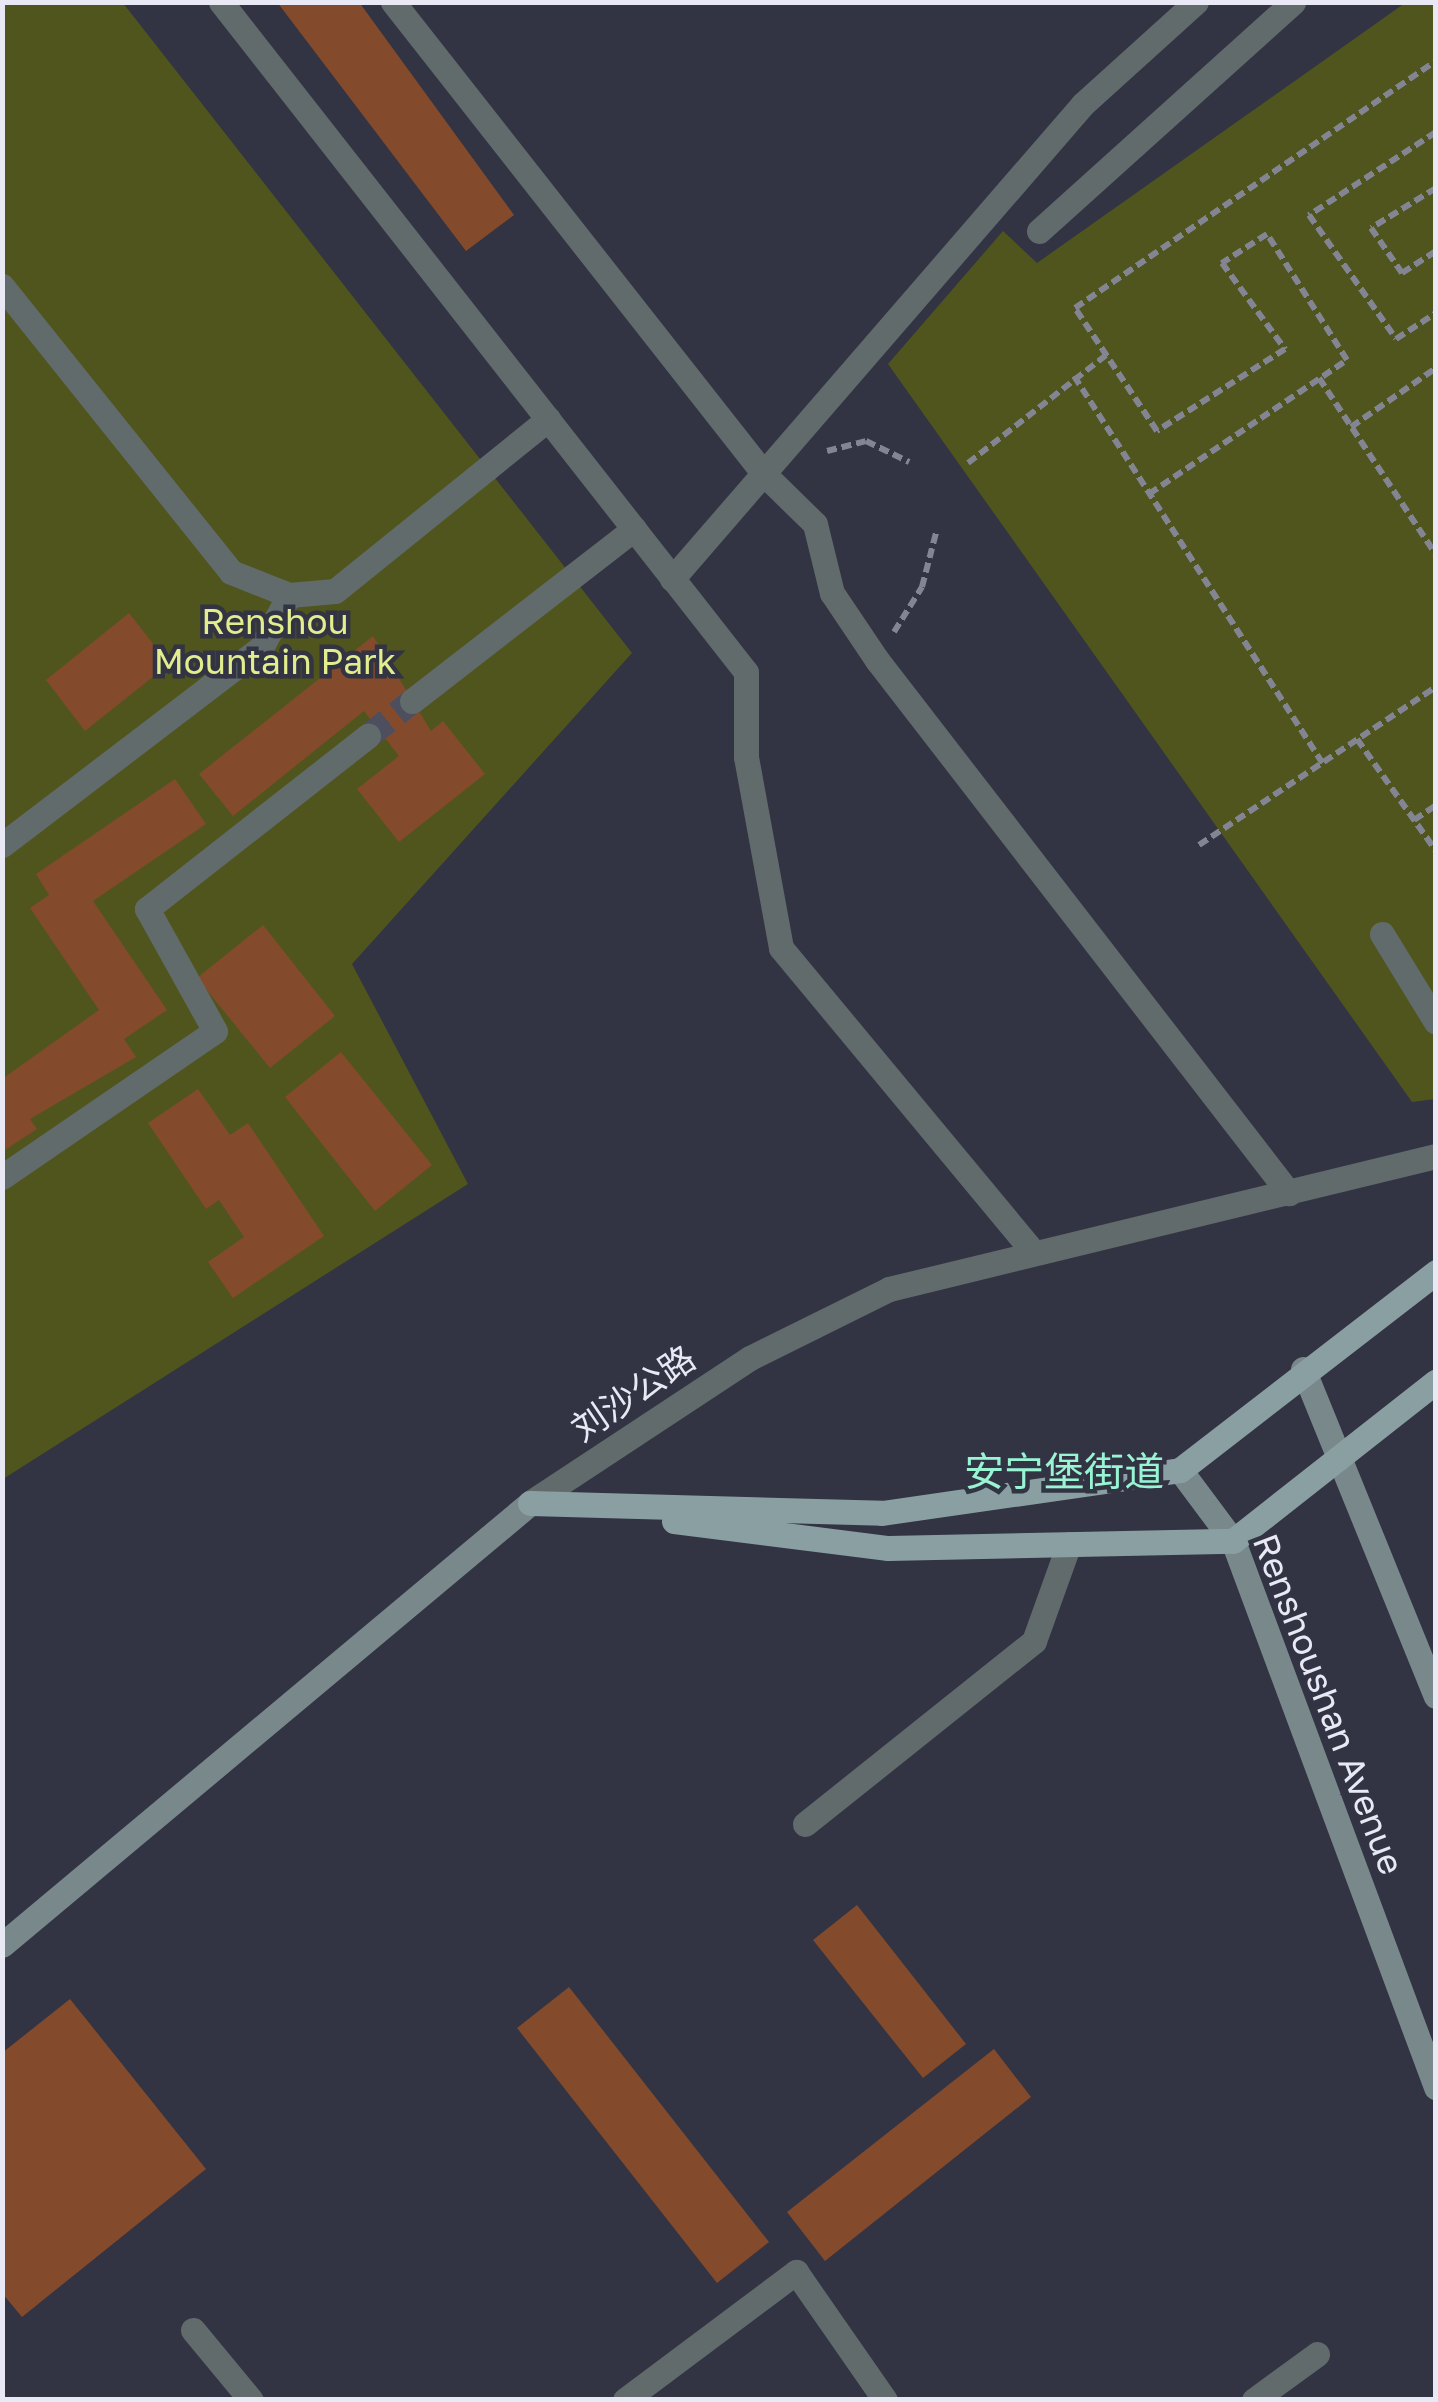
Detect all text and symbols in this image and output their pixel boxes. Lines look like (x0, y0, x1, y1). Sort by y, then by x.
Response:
park label: Renshou Mountain Park (154, 600, 396, 682)
street label: 刘沙公路 (563, 1336, 703, 1450)
district label: 安宁堡街道 (964, 1447, 1164, 1495)
street label: Renshoushan Avenue (1245, 1528, 1413, 1880)

